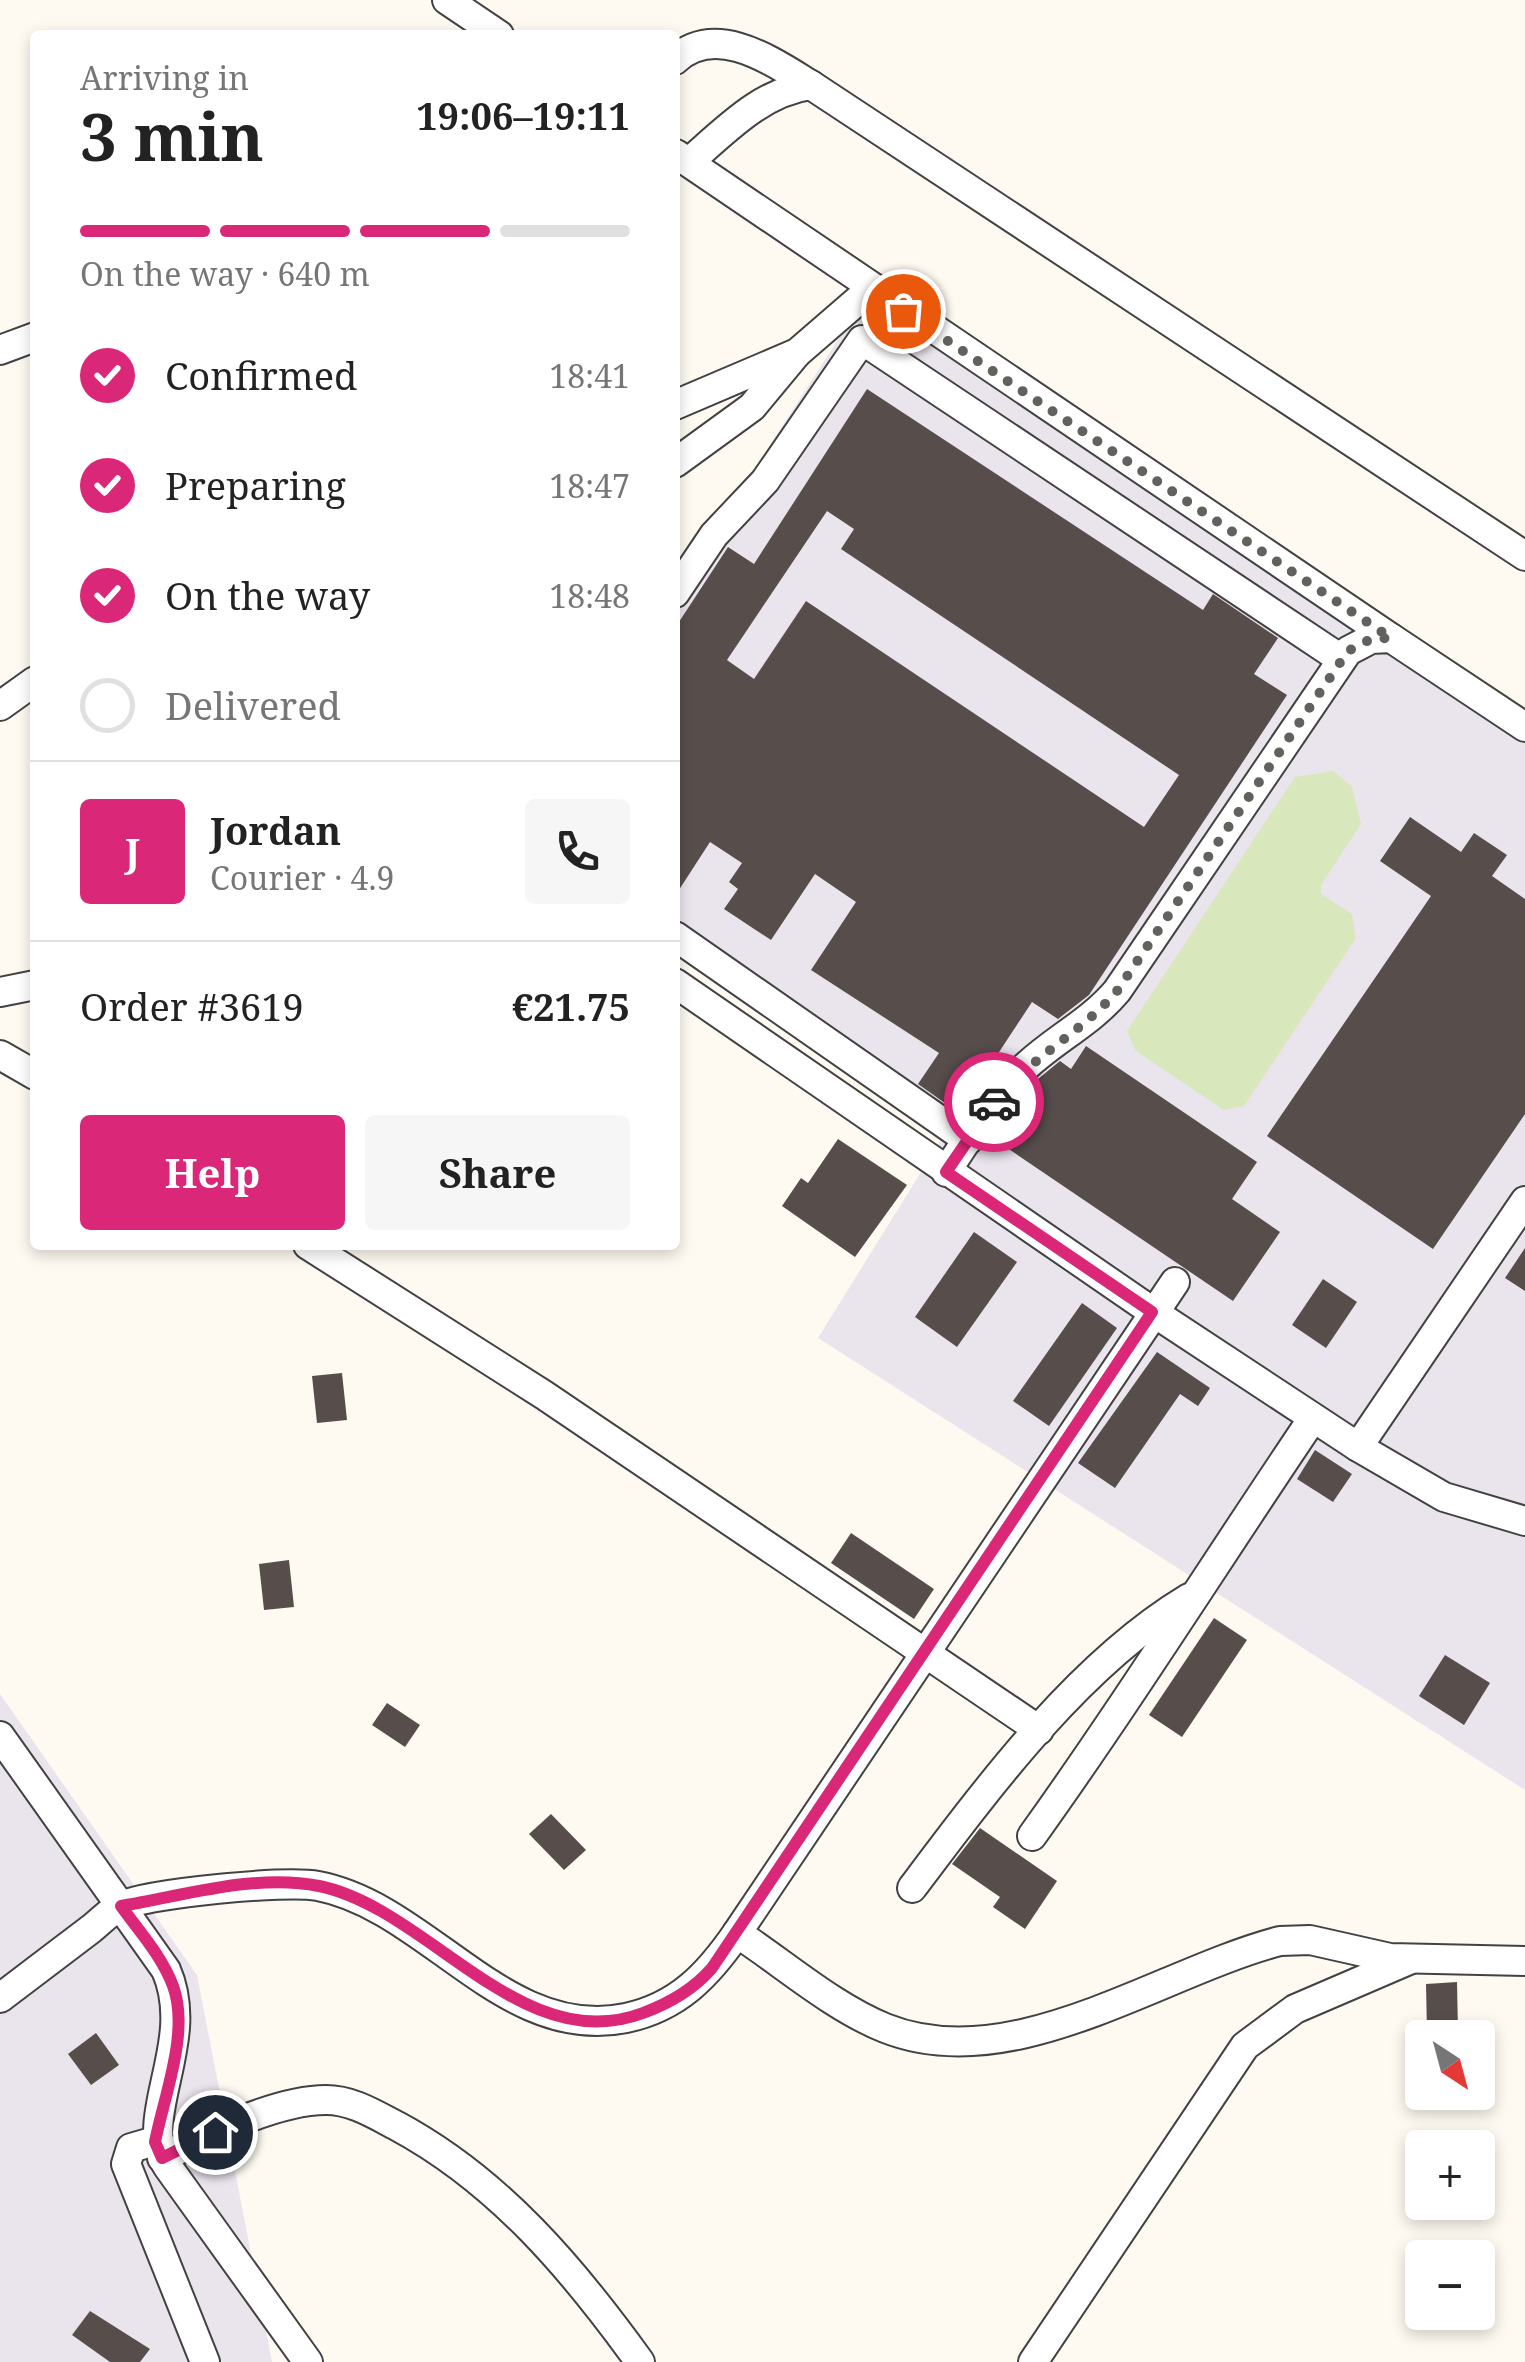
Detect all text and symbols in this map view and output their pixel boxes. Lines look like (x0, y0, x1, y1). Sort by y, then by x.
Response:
text: Arriving in (80, 56, 249, 99)
text: 19:06–19:11 (416, 89, 630, 141)
text: 3 min (80, 92, 264, 180)
text: On the way · 640 m (80, 252, 370, 295)
pin (861, 269, 946, 354)
icon: bag (876, 284, 931, 339)
icon: check (80, 348, 135, 403)
text: Confirmed (165, 349, 357, 401)
text: 18:41 (549, 354, 630, 397)
icon: check (80, 458, 135, 513)
text: Preparing (165, 459, 346, 511)
text: 18:47 (549, 464, 630, 507)
icon: check (80, 568, 135, 623)
text: On the way (165, 569, 370, 621)
text: 18:48 (549, 574, 630, 617)
text: Delivered (165, 679, 341, 731)
button: phone (525, 799, 630, 904)
text: Jordan (210, 804, 341, 856)
text: J (125, 825, 140, 877)
text: Courier · 4.9 (210, 856, 394, 899)
text: Order #3619 (80, 980, 304, 1032)
text: €21.75 (512, 980, 630, 1032)
courier (944, 1052, 1044, 1152)
icon: car (967, 1075, 1022, 1130)
button: Help (80, 1115, 345, 1230)
button: Share (365, 1115, 630, 1230)
north arrow (1405, 2020, 1495, 2110)
map controls (1405, 2020, 1495, 2330)
pin (173, 2090, 258, 2175)
icon: home (188, 2105, 243, 2160)
button: + (1405, 2130, 1495, 2220)
button: − (1405, 2240, 1495, 2330)

